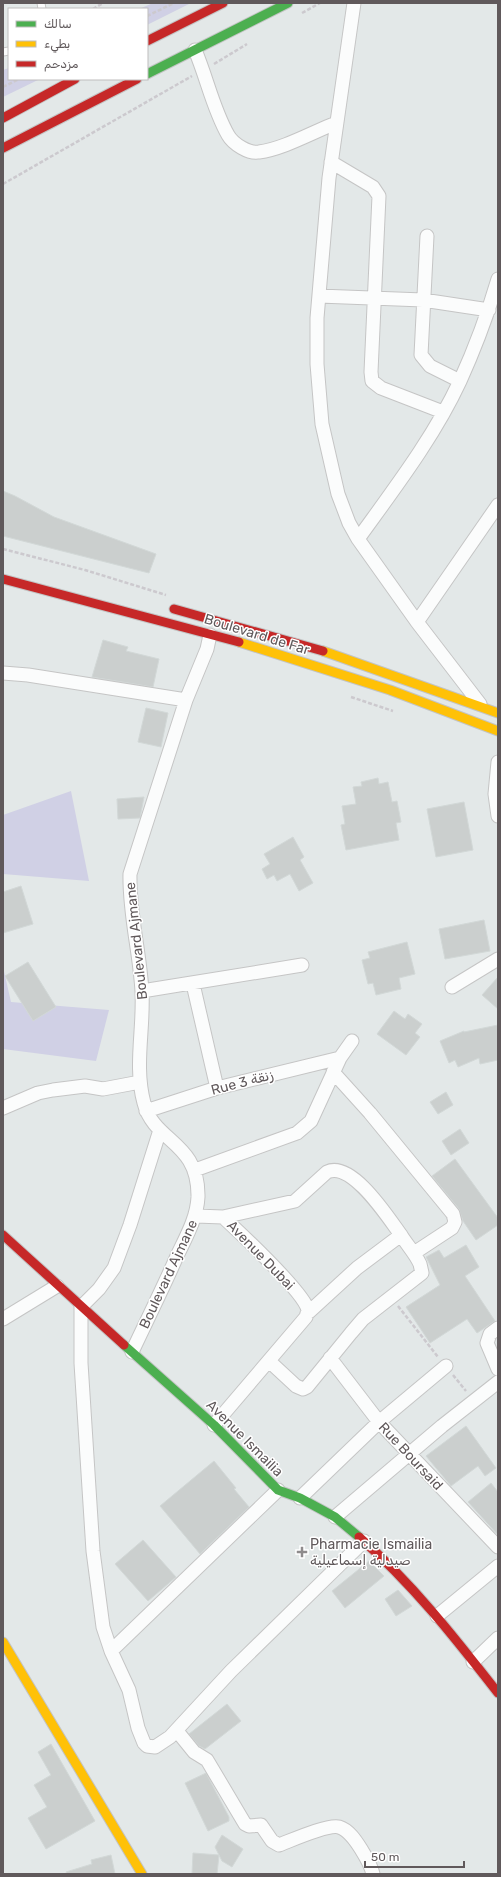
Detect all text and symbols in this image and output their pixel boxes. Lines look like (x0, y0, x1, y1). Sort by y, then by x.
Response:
legend (8, 8, 148, 80)
text: سالك (44, 17, 72, 31)
text: بطيء (44, 37, 70, 53)
text: مزدحم (44, 57, 79, 72)
street label: Boulevard de Far (202, 610, 312, 659)
street label: Boulevard Ajmane (122, 881, 151, 1001)
street label: Rue 3 زنقة (209, 1066, 275, 1099)
street label: Boulevard Ajmane (136, 1217, 201, 1331)
street label: Avenue Dubai (223, 1217, 298, 1294)
street label: Avenue Ismailia (203, 1396, 287, 1480)
street label: Rue Boursaid (375, 1419, 446, 1494)
place label: Pharmacie Ismailia صيدلية إسماعيلية (310, 1536, 432, 1569)
marker: Pharmacie Ismailia صيدلية إسماعيلية (297, 1547, 307, 1557)
scale bar (365, 1843, 464, 1869)
text: 50 m (371, 1850, 399, 1864)

